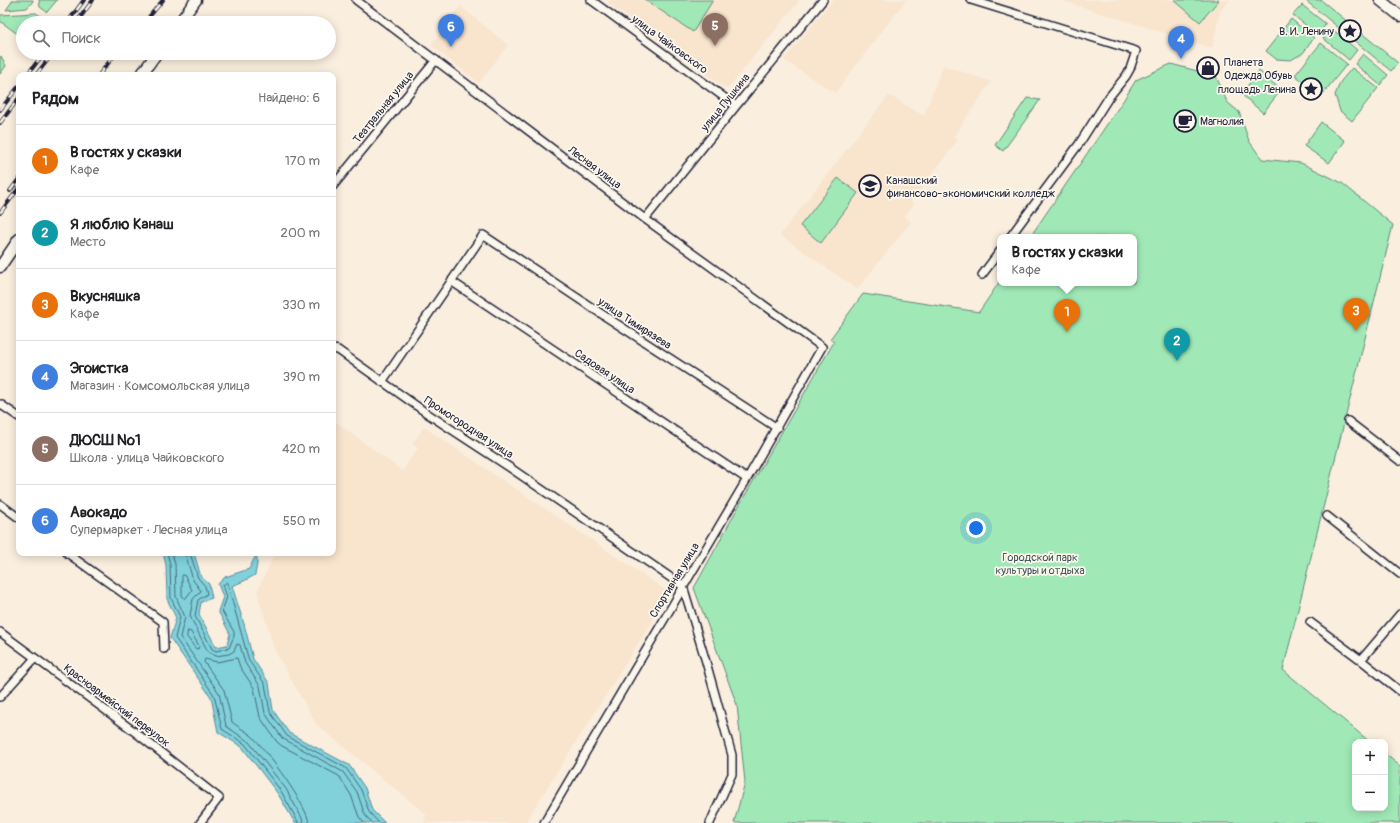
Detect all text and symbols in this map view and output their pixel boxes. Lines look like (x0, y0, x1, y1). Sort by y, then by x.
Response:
street label: улица Чайковского (628, 12, 710, 76)
pin: 5 (702, 13, 728, 46)
pin: 6 (438, 14, 464, 47)
search box (16, 16, 336, 60)
place icon: В. И. Ленину (1337, 18, 1363, 44)
place label: В. И. Ленину (1279, 25, 1334, 38)
pin: 4 (1168, 26, 1194, 59)
icon: search (30, 27, 52, 49)
text: Поиск (62, 29, 101, 48)
shop icon: Планета Одежда Обувь (1195, 55, 1221, 81)
place label: Планета Одежда Обувь (1224, 56, 1293, 82)
street label: Театральная улица (350, 69, 416, 146)
street label: улица Пушкина (698, 71, 752, 134)
place icon: площадь Ленина (1298, 76, 1324, 102)
place label: площадь Ленина (1218, 83, 1296, 96)
text: Рядом (32, 88, 79, 109)
text: Найдено: 6 (258, 90, 320, 106)
cafe icon: Магнолия (1172, 108, 1198, 134)
place label: Магнолия (1200, 115, 1244, 128)
text: В гостях у сказки (70, 143, 181, 162)
street label: Лесная улица (565, 143, 624, 192)
text: 1 (42, 153, 48, 169)
text: 170 m (285, 153, 320, 169)
text: Кафе (70, 162, 99, 178)
school or university icon: Канашский финансово-экономичский колледж (857, 173, 883, 199)
place label: Канашский финансово-экономичский колледж (886, 174, 1055, 200)
text: Я люблю Канаш (70, 215, 174, 234)
text: 2 (41, 225, 49, 241)
text: 200 m (281, 225, 320, 241)
text: Место (70, 234, 106, 250)
popup (997, 234, 1137, 286)
text: В гостях у сказки (1011, 243, 1123, 262)
text: Кафе (1011, 262, 1041, 278)
text: Вкусняшка (70, 287, 140, 306)
street label: улица Тимирязева (595, 294, 674, 352)
text: 3 (41, 297, 49, 313)
text: 330 m (282, 297, 320, 313)
pin: 3 (1343, 298, 1369, 331)
pin: 1 (1054, 299, 1080, 332)
text: Кафе (70, 306, 99, 322)
pin: 2 (1164, 328, 1190, 361)
street label: Садовая улица (572, 346, 637, 396)
text: Эгоистка (70, 359, 128, 378)
text: 4 (41, 369, 49, 385)
text: 390 m (283, 369, 320, 385)
text: Магазин · Комсомольская улица (70, 378, 250, 394)
street label: Промогородная улица (422, 394, 516, 461)
text: ДЮСШ №1 (70, 431, 141, 450)
text: 5 (41, 441, 49, 457)
text: 420 m (282, 441, 320, 457)
text: Школа · улица Чайковского (70, 450, 224, 466)
text: Авокадо (70, 503, 127, 522)
text: 6 (41, 513, 49, 529)
text: 550 m (283, 513, 320, 529)
your location (966, 518, 986, 538)
text: Супермаркет · Лесная улица (70, 522, 228, 538)
street label: Спортивная улица (647, 541, 702, 620)
park label: Городской парк культуры и отдыха (995, 551, 1085, 577)
street label: Красноармейский переулок (61, 661, 173, 750)
map controls (1352, 739, 1388, 811)
button: + (1352, 739, 1388, 775)
button: − (1352, 775, 1388, 811)

